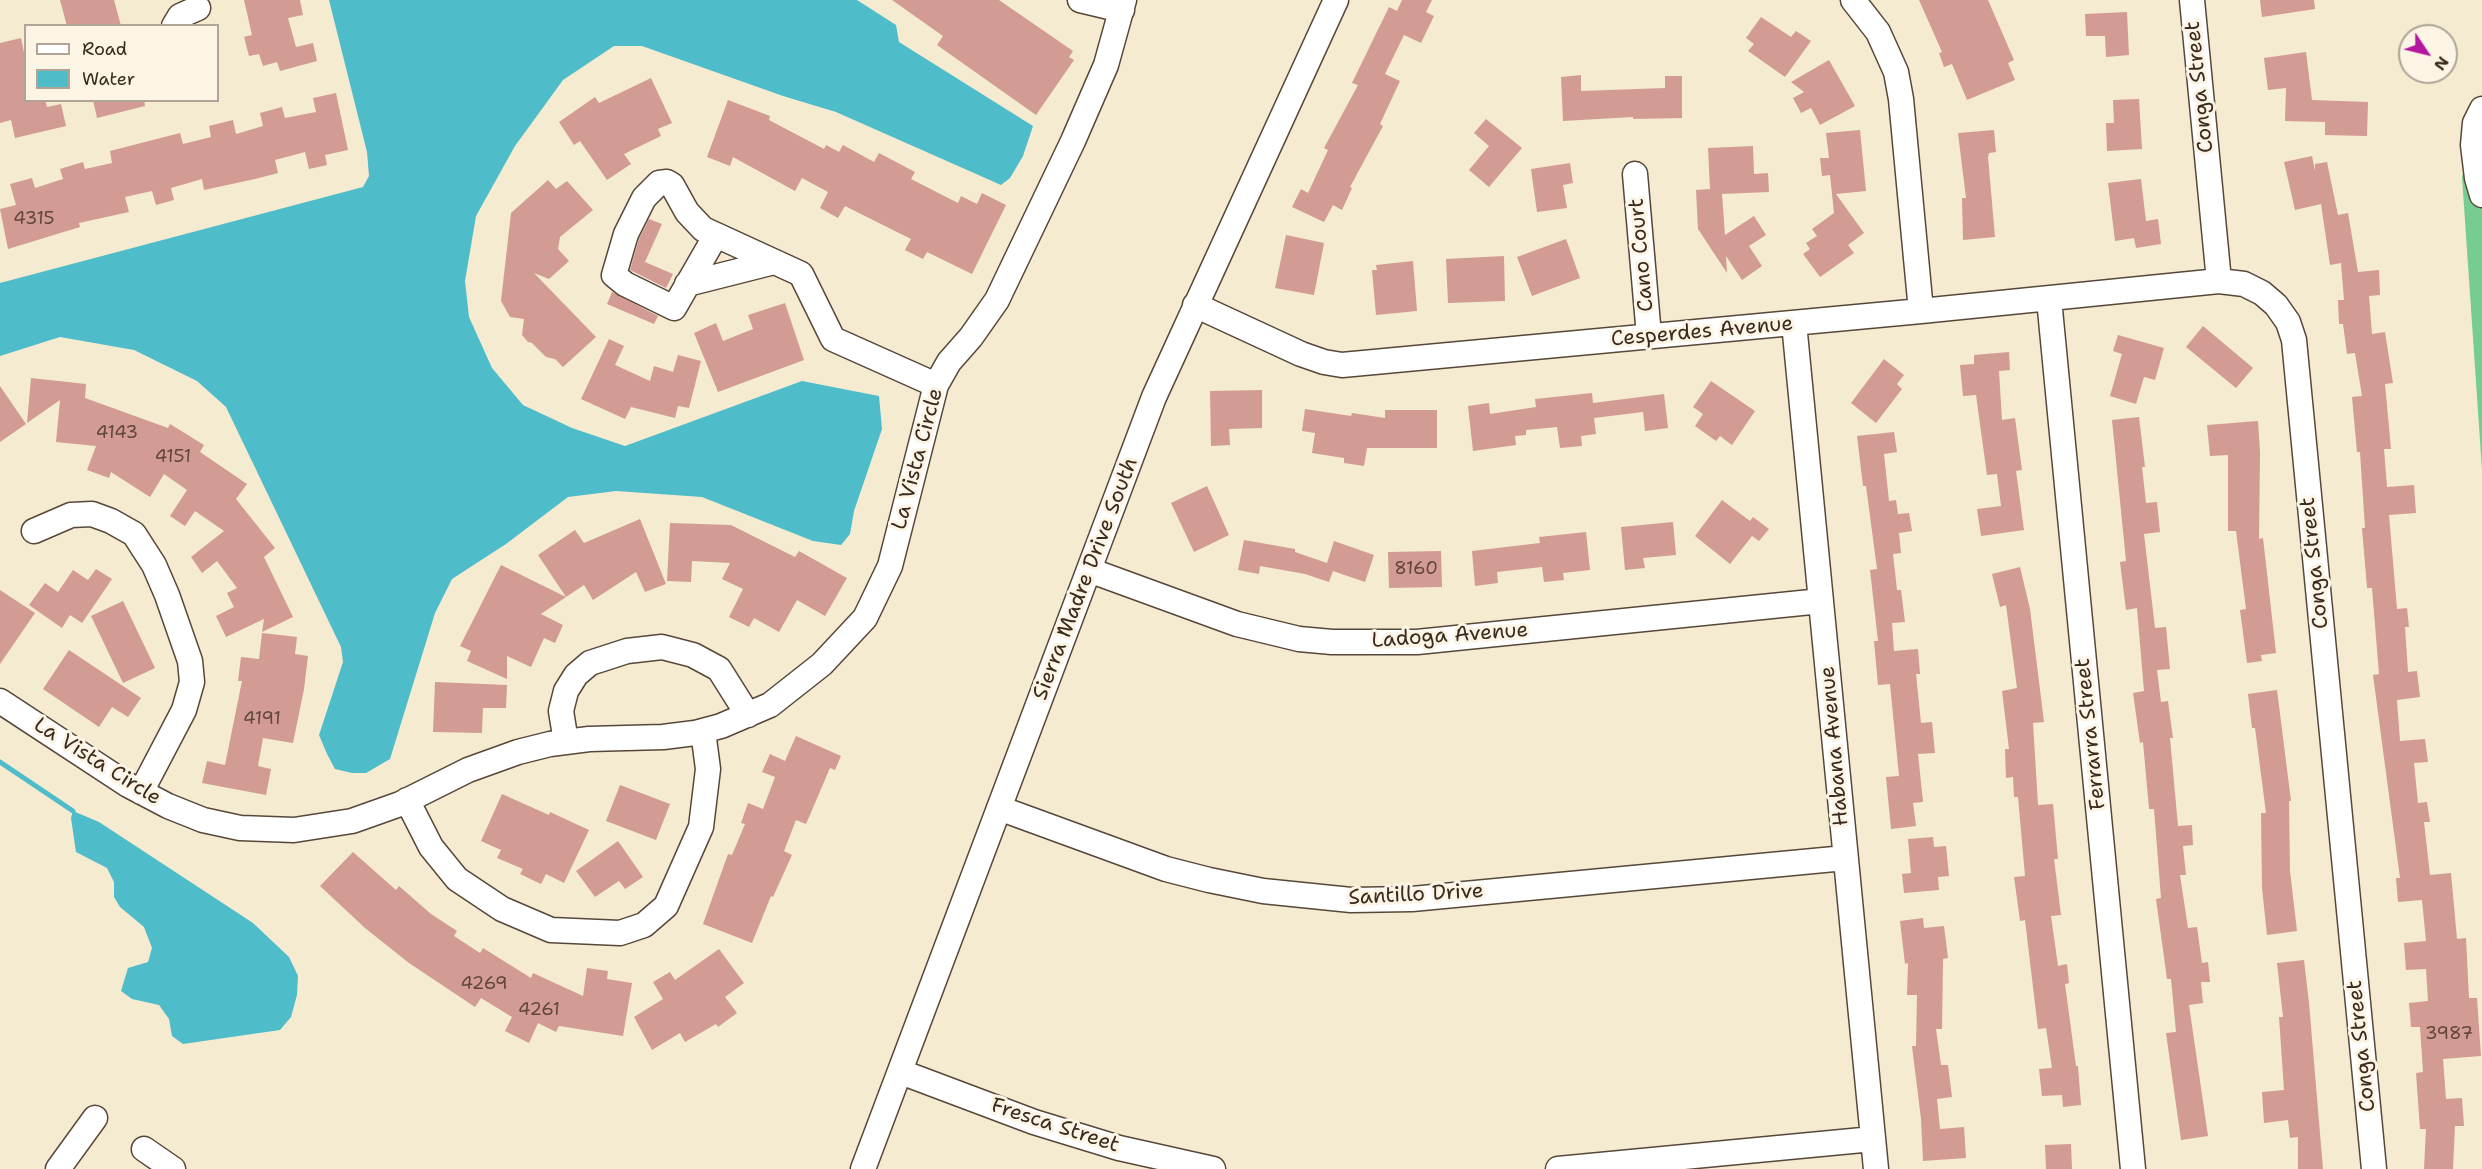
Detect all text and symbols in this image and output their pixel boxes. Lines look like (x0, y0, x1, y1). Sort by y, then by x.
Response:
street label: Conga Street (2181, 20, 2219, 154)
legend (24, 24, 219, 102)
north arrow (2398, 24, 2458, 84)
text: Road (82, 37, 127, 61)
text: N (2429, 52, 2454, 75)
text: Water (82, 67, 135, 91)
street label: Cano Court (1624, 197, 1660, 313)
house number: 4315 (13, 208, 55, 230)
street label: Cesperdes Avenue (1610, 311, 1794, 353)
street label: La Vista Circle (887, 386, 949, 532)
house number: 4143 (96, 422, 138, 444)
house number: 4151 (155, 446, 191, 468)
street label: Sierra Madre Drive South (1028, 454, 1144, 704)
street label: Conga Street (2296, 496, 2334, 630)
house number: 8160 (1394, 558, 1438, 580)
street label: Ladoga Avenue (1371, 618, 1529, 654)
street label: Ferrarra Street (2070, 657, 2112, 811)
street label: Habana Avenue (1815, 665, 1855, 827)
house number: 4191 (243, 708, 281, 730)
street label: La Vista Circle (29, 713, 165, 811)
street label: Santillo Drive (1348, 879, 1484, 911)
house number: 4269 (461, 973, 507, 995)
street label: Conga Street (2343, 979, 2381, 1113)
house number: 4261 (518, 999, 560, 1021)
house number: 3987 (2425, 1023, 2473, 1045)
street label: Fresca Street (988, 1093, 1122, 1159)

